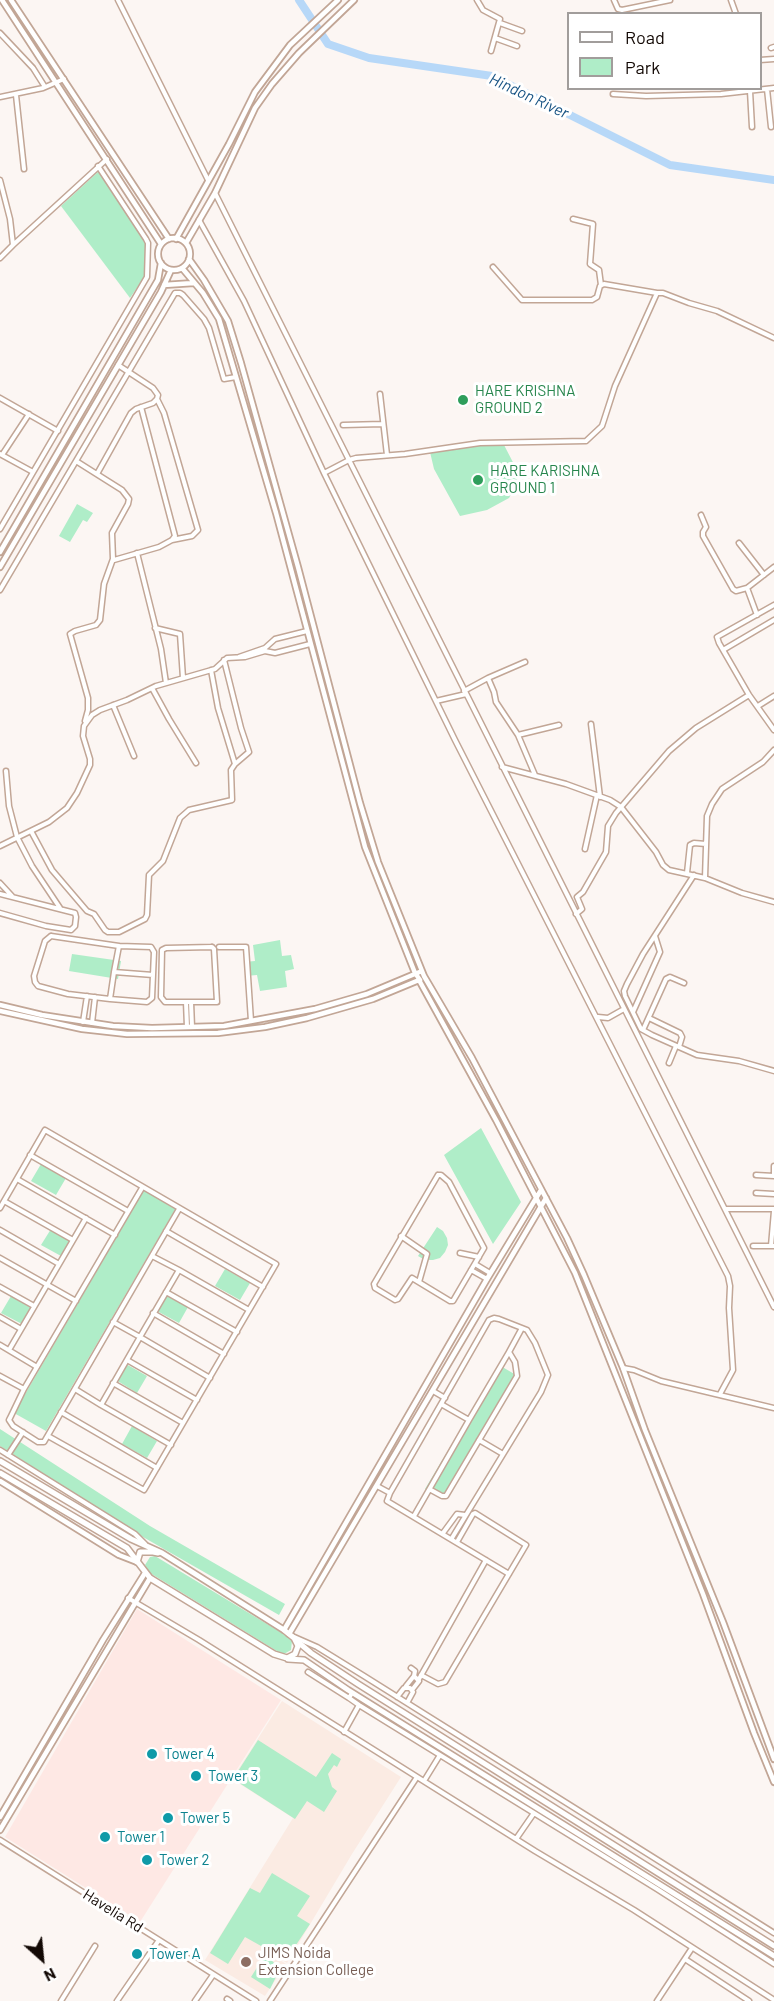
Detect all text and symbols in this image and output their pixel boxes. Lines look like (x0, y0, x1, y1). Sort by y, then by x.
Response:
legend (567, 12, 762, 90)
text: Road (625, 26, 665, 48)
text: Park (625, 56, 660, 78)
water label: Hindon River (486, 69, 572, 123)
place label: HARE KRISHNA GROUND 2 (475, 382, 575, 417)
marker: HARE KRISHNA GROUND 2 (456, 393, 470, 407)
place label: HARE KARISHNA GROUND 1 (490, 462, 600, 497)
marker: HARE KARISHNA GROUND 1 (471, 473, 485, 487)
place label: Tower 4 (164, 1745, 215, 1763)
marker: Tower 4 (145, 1747, 159, 1761)
place label: Tower 3 (208, 1767, 258, 1785)
marker: Tower 3 (189, 1769, 203, 1783)
place label: Tower 5 (180, 1809, 230, 1827)
marker: Tower 5 (161, 1811, 175, 1825)
place label: Tower 1 (117, 1828, 165, 1846)
marker: Tower 1 (98, 1830, 112, 1844)
place label: Tower 2 (159, 1851, 209, 1869)
marker: Tower 2 (140, 1853, 154, 1867)
street label: Havelia Rd (80, 1885, 146, 1937)
north arrow (12, 1929, 72, 1989)
place label: JIMS Noida Extension College (258, 1944, 374, 1979)
place label: Tower A (149, 1945, 200, 1963)
marker: Tower A (130, 1947, 144, 1961)
marker: JIMS Noida Extension College (239, 1955, 253, 1969)
text: N (41, 1965, 59, 1986)

